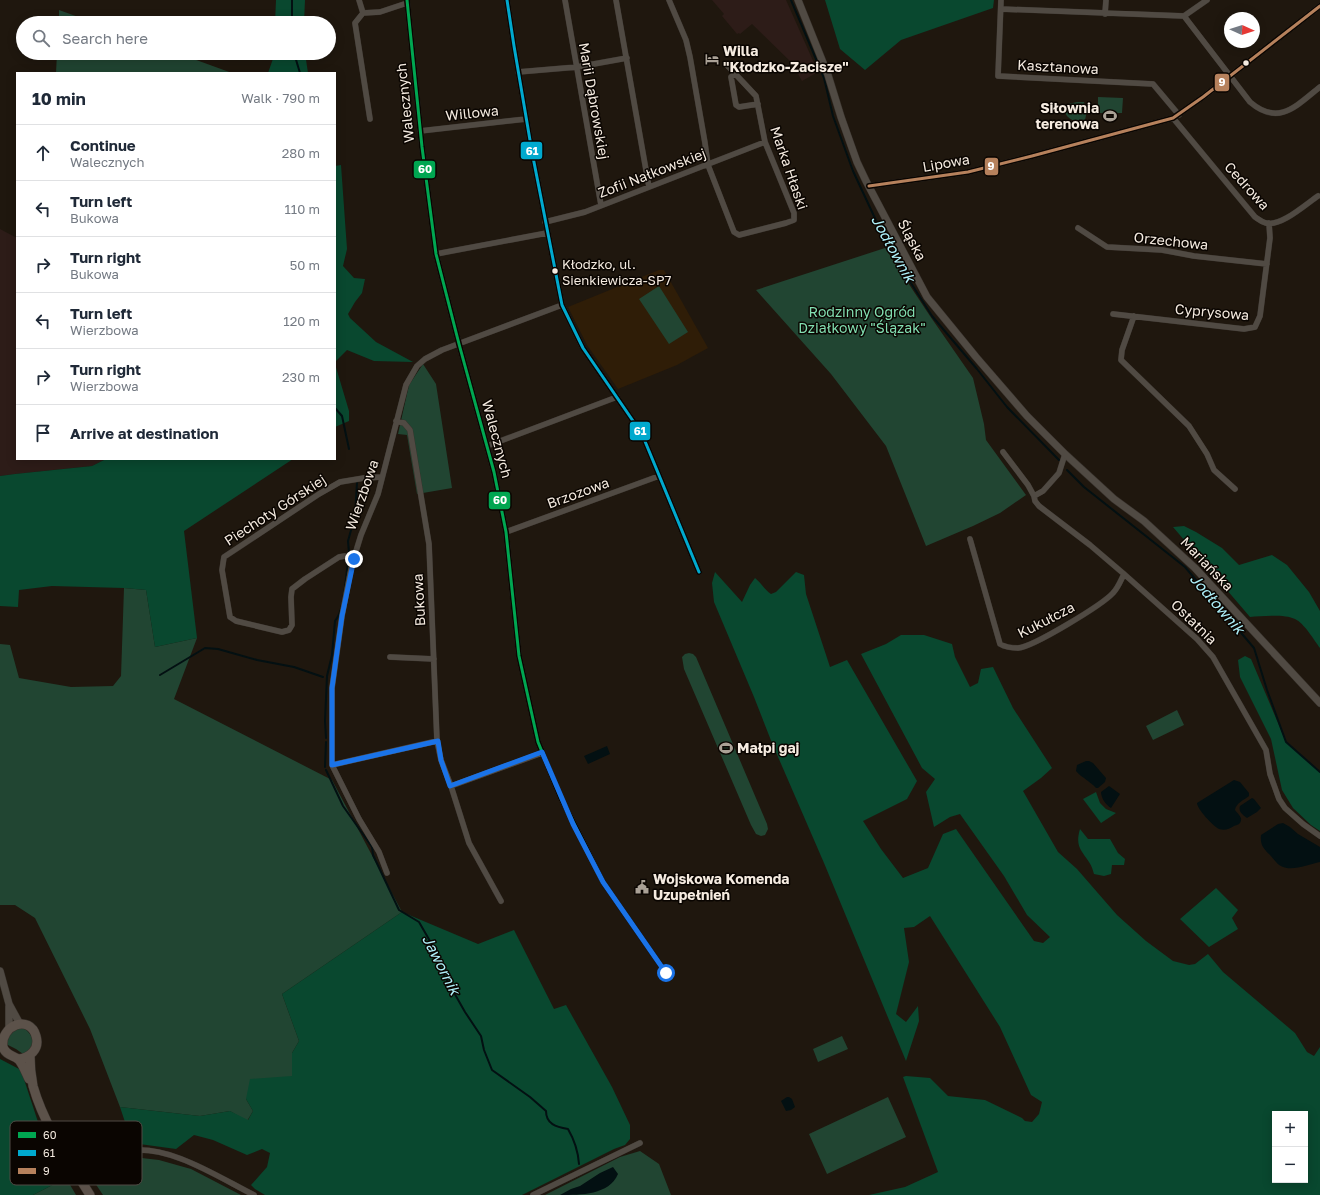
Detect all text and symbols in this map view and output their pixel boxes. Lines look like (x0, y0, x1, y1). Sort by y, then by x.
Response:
north arrow (1224, 12, 1260, 48)
search box (16, 16, 336, 60)
icon: search (30, 27, 52, 49)
text: Search here (62, 29, 148, 47)
street label: Marii Dąbrowskiej (576, 41, 613, 161)
place label: Willa "Kłodzko-Zacisze" (723, 42, 849, 75)
hotel icon: Willa "Kłodzko-Zacisze" (704, 51, 720, 67)
street label: Kasztanowa (1017, 56, 1099, 77)
unlabelled marker (1241, 58, 1251, 68)
street label: Walecznych (392, 62, 417, 144)
line badge: 9 (1214, 73, 1230, 92)
text: 9 (1219, 75, 1226, 88)
text: 10 min (32, 88, 86, 109)
text: Walk · 790 m (241, 90, 320, 106)
place label: Siłownia terenowa (1035, 99, 1099, 132)
street label: Willowa (445, 101, 499, 124)
sports icon: Siłownia terenowa (1102, 108, 1118, 124)
street label: Marka Hłaski (767, 124, 812, 212)
text: Continue (70, 136, 136, 154)
line badge: 61 (520, 141, 543, 160)
icon: ahead (32, 142, 54, 164)
text: 61 (526, 144, 539, 157)
street label: Zofii Nałkowskiej (596, 144, 708, 201)
text: 280 m (282, 145, 320, 161)
street label: Lipowa (921, 150, 971, 175)
text: Walecznych (70, 154, 144, 170)
line badge: 9 (984, 157, 999, 176)
street label: Cedrowa (1221, 158, 1273, 213)
text: 9 (988, 159, 995, 172)
line badge: 60 (413, 160, 436, 179)
text: 60 (418, 162, 432, 175)
text: Turn left (70, 192, 132, 210)
icon: left (32, 198, 54, 220)
text: 110 m (285, 201, 320, 217)
text: Bukowa (70, 210, 119, 226)
water label: Jodłownik (868, 212, 920, 287)
street label: Śląska (895, 216, 930, 263)
street label: Orzechowa (1133, 228, 1209, 253)
text: Turn right (70, 248, 141, 266)
icon: right (32, 254, 54, 276)
place label: Kłodzko, ul. Sienkiewicza-SP7 (562, 256, 671, 288)
text: 50 m (290, 257, 320, 273)
text: Bukowa (70, 266, 119, 282)
marker: Kłodzko, ul. Sienkiewicza-SP7 (550, 266, 560, 276)
street label: Cyprysowa (1174, 300, 1250, 323)
park label: Rodzinny Ogród Działkowy "Ślązak" (798, 303, 926, 336)
text: Turn left (70, 304, 132, 322)
icon: left (32, 310, 54, 332)
text: 120 m (283, 313, 320, 329)
text: Wierzbowa (70, 322, 139, 338)
text: Turn right (70, 360, 141, 378)
icon: right (32, 366, 54, 388)
text: 230 m (282, 369, 320, 385)
text: Wierzbowa (70, 378, 139, 394)
street label: Walecznych (479, 398, 516, 480)
line badge: 61 (629, 421, 651, 441)
icon: arrive (32, 422, 54, 444)
text: Arrive at destination (70, 424, 219, 442)
text: 61 (634, 424, 647, 437)
street label: Wierzbowa (341, 457, 382, 533)
street label: Piechoty Górskiej (221, 470, 329, 549)
street label: Brzozowa (544, 473, 611, 512)
line badge: 60 (488, 491, 511, 510)
text: 60 (493, 493, 507, 506)
street label: Mariańska (1177, 533, 1237, 594)
route end (345, 550, 363, 568)
water label: Jodłownik (1187, 569, 1250, 638)
street label: Bukowa (409, 573, 428, 627)
street label: Ostatnia (1168, 596, 1221, 648)
street label: Kukułcza (1015, 598, 1077, 641)
place label: Małpi gaj (737, 739, 800, 756)
sports icon: Małpi gaj (718, 740, 734, 756)
place label: Wojskowa Komenda Uzupełnień (653, 870, 789, 903)
public building icon: Wojskowa Komenda Uzupełnień (634, 879, 650, 895)
water label: Jawornik (419, 931, 465, 999)
route start (657, 964, 675, 982)
map controls (1272, 1111, 1308, 1183)
button: + (1272, 1111, 1308, 1147)
legend (10, 1121, 142, 1185)
text: 60 (43, 1128, 57, 1141)
text: 61 (43, 1146, 55, 1159)
button: − (1272, 1147, 1308, 1183)
text: 9 (43, 1164, 50, 1177)

